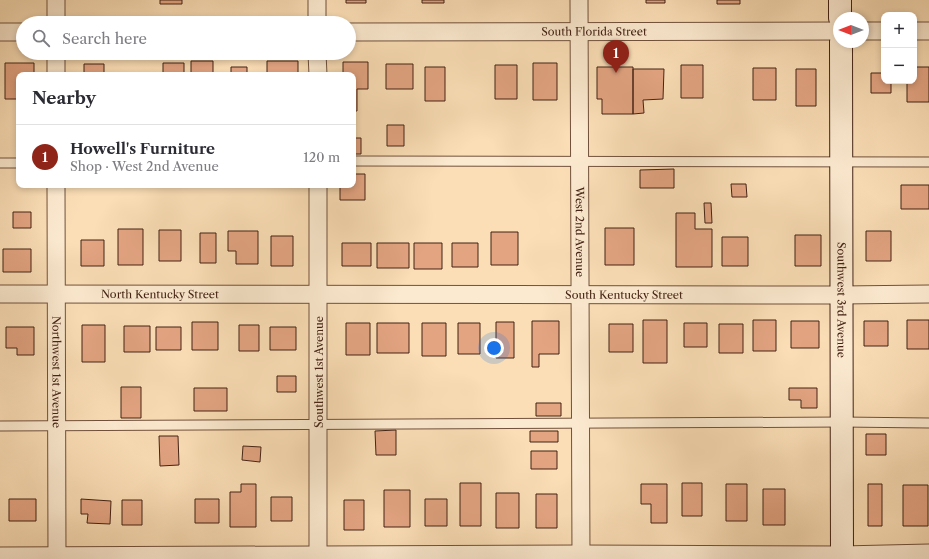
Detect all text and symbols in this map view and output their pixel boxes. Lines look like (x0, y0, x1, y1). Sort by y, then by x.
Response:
north arrow (833, 12, 869, 48)
map controls (881, 12, 917, 84)
button: + (881, 12, 917, 48)
search box (16, 16, 356, 60)
street label: South Florida Street (541, 24, 647, 39)
icon: search (30, 27, 52, 49)
text: Search here (62, 29, 147, 48)
pin: 1 (603, 40, 629, 73)
button: − (881, 48, 917, 84)
text: Nearby (32, 88, 96, 108)
text: Howell's Furniture (70, 139, 215, 158)
text: 1 (42, 149, 48, 165)
text: 120 m (303, 149, 340, 165)
text: Shop · West 2nd Avenue (70, 158, 219, 174)
street label: West 2nd Avenue (573, 186, 587, 277)
street label: Southwest 3rd Avenue (834, 242, 849, 358)
street label: North Kentucky Street (101, 287, 219, 301)
street label: South Kentucky Street (565, 288, 683, 302)
street label: Northwest 1st Avenue (49, 316, 64, 428)
street label: Southwest 1st Avenue (312, 316, 326, 428)
your location (484, 338, 504, 358)

